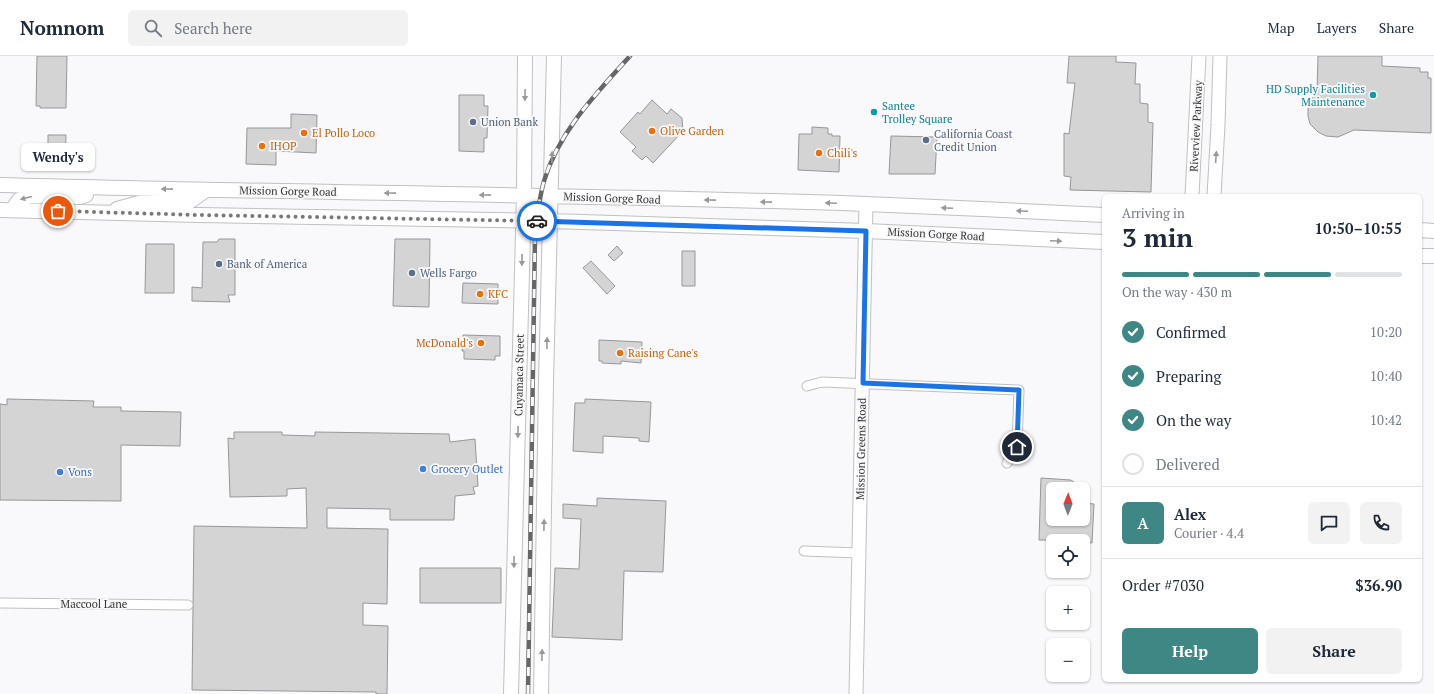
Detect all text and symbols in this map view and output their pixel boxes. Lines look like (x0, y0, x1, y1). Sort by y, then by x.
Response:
search box (128, 10, 408, 46)
text: Nomnom (20, 15, 104, 40)
icon: search (142, 17, 164, 39)
text: Search here (174, 18, 252, 38)
text: Map (1268, 18, 1295, 37)
text: Layers (1317, 18, 1357, 37)
text: Share (1379, 18, 1414, 37)
street label: Riverview Parkway (1187, 79, 1205, 172)
place label: HD Supply Facilities Maintenance (1266, 82, 1365, 109)
one-way arrow (521, 89, 528, 101)
marker: HD Supply Facilities Maintenance (1368, 90, 1378, 100)
place label: Santee Trolley Square (882, 99, 953, 126)
marker: Santee Trolley Square (869, 107, 879, 117)
place label: Union Bank (481, 115, 538, 129)
marker: Union Bank (468, 117, 478, 127)
place label: Olive Garden (660, 124, 724, 138)
place label: El Pollo Loco (312, 126, 375, 140)
marker: Olive Garden (647, 126, 657, 136)
place label: California Coast Credit Union (934, 127, 1013, 154)
marker: El Pollo Loco (299, 128, 309, 138)
marker: California Coast Credit Union (921, 135, 931, 145)
place label: IHOP (270, 139, 297, 153)
marker: IHOP (257, 141, 267, 151)
callout: Wendy's (21, 143, 95, 171)
place label: Chili's (827, 146, 858, 160)
text: Wendy's (32, 148, 84, 166)
marker: Chili's (814, 148, 824, 158)
one-way arrow (548, 151, 555, 163)
one-way arrow (1213, 151, 1220, 163)
street label: Mission Gorge Road (239, 183, 337, 199)
one-way arrow (160, 186, 173, 192)
street label: Mission Gorge Road (563, 189, 661, 207)
one-way arrow (383, 190, 396, 196)
one-way arrow (479, 191, 491, 198)
pin (41, 194, 75, 228)
one-way arrow (20, 195, 32, 201)
one-way arrow (703, 197, 716, 203)
one-way arrow (760, 198, 772, 205)
icon: bag (47, 200, 69, 222)
one-way arrow (825, 200, 837, 207)
courier (517, 201, 557, 241)
text: Arriving in (1122, 204, 1185, 222)
one-way arrow (940, 205, 953, 211)
one-way arrow (1016, 208, 1028, 215)
icon: car (526, 210, 548, 232)
text: 10:50–10:55 (1315, 218, 1402, 238)
text: 3 min (1122, 220, 1193, 254)
street label: Mission Gorge Road (887, 224, 985, 244)
one-way arrow (1050, 237, 1062, 244)
one-way arrow (519, 254, 525, 267)
place label: Bank of America (227, 257, 308, 271)
marker: Bank of America (214, 259, 224, 269)
place label: Wells Fargo (420, 266, 477, 280)
marker: Wells Fargo (407, 268, 417, 278)
text: On the way · 430 m (1122, 283, 1232, 301)
place label: KFC (488, 287, 508, 301)
marker: KFC (475, 289, 485, 299)
icon: check (1122, 321, 1144, 343)
text: Confirmed (1156, 322, 1226, 342)
text: 10:20 (1370, 323, 1402, 341)
street label: Cuyamaca Street (511, 334, 527, 416)
place label: McDonald's (416, 336, 473, 350)
one-way arrow (544, 336, 550, 349)
marker: McDonald's (476, 338, 486, 348)
place label: Raising Cane's (628, 346, 698, 360)
marker: Raising Cane's (615, 348, 625, 358)
icon: check (1122, 365, 1144, 387)
text: Preparing (1156, 366, 1221, 386)
text: 10:40 (1370, 367, 1402, 385)
street label: Mission Greens Road (853, 398, 869, 500)
icon: check (1122, 409, 1144, 431)
text: On the way (1156, 410, 1231, 430)
text: 10:42 (1370, 411, 1402, 429)
one-way arrow (514, 426, 521, 438)
pin (1000, 430, 1034, 464)
icon: home (1006, 436, 1028, 458)
text: Delivered (1156, 454, 1220, 474)
place label: Grocery Outlet (431, 462, 503, 476)
marker: Grocery Outlet (418, 464, 428, 474)
place label: Vons (68, 465, 92, 479)
marker: Vons (55, 467, 65, 477)
north arrow (1046, 482, 1090, 526)
map controls (1046, 482, 1090, 682)
button: chat (1308, 502, 1350, 544)
button: phone (1360, 502, 1402, 544)
text: Alex (1174, 504, 1206, 524)
text: A (1138, 513, 1148, 533)
one-way arrow (541, 518, 547, 531)
text: Courier · 4.4 (1174, 524, 1244, 542)
button: locate (1046, 534, 1090, 578)
one-way arrow (511, 556, 518, 568)
text: Order #7030 (1122, 575, 1204, 595)
text: $36.90 (1355, 575, 1402, 595)
button: + (1046, 586, 1090, 630)
street label: Maccool Lane (61, 597, 128, 611)
button: Help (1122, 628, 1258, 674)
button: Share (1266, 628, 1402, 674)
button: − (1046, 638, 1090, 682)
one-way arrow (539, 648, 545, 661)

